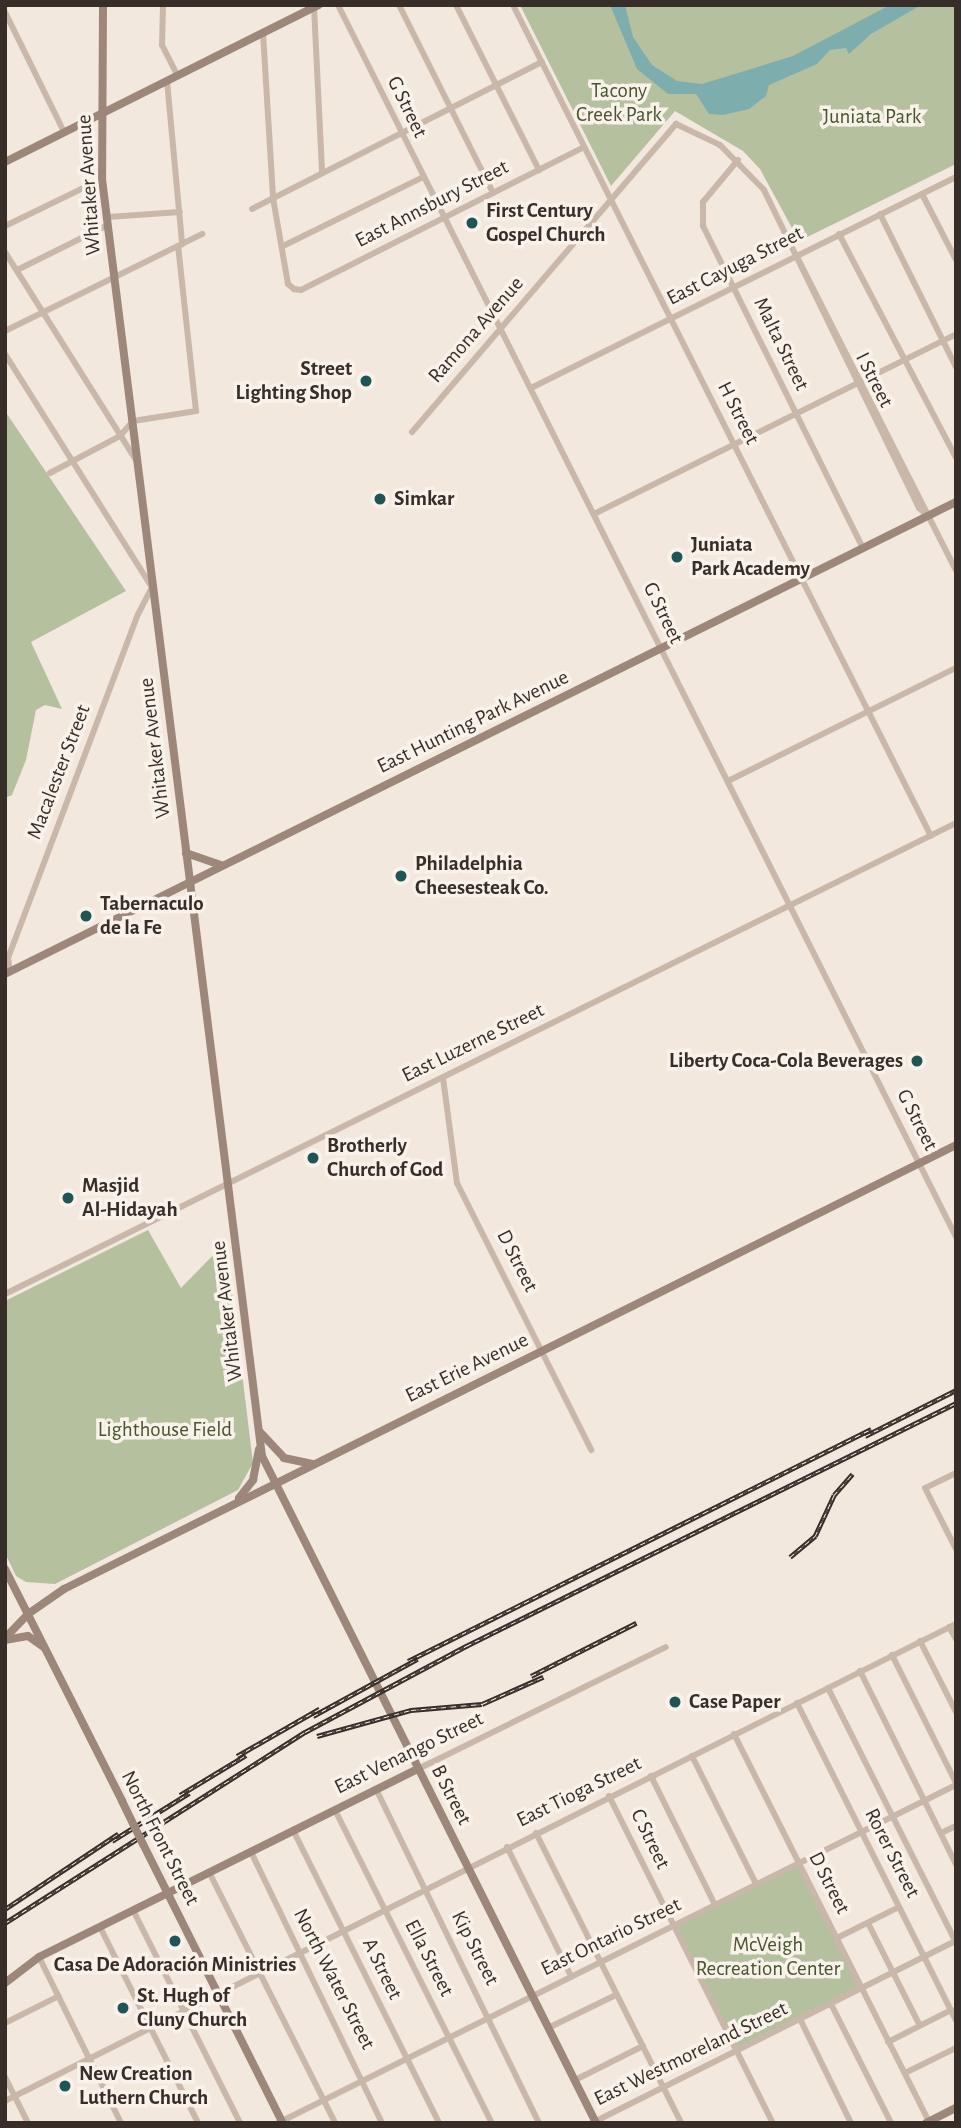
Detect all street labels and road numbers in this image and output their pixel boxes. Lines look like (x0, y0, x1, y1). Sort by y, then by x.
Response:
street label: G Street (381, 72, 433, 142)
street label: Whitaker Avenue (72, 114, 106, 256)
street label: East Annsbury Street (351, 154, 513, 254)
street label: East Cayuga Street (662, 221, 808, 311)
street label: Ramona Avenue (423, 272, 529, 388)
street label: Malta Street (748, 293, 814, 395)
street label: I Street (849, 348, 899, 412)
street label: H Street (712, 377, 764, 449)
street label: G Street (637, 578, 689, 648)
street label: East Hunting Park Avenue (373, 665, 573, 779)
street label: Whitaker Avenue (134, 676, 176, 820)
street label: Macalester Street (22, 701, 96, 843)
street label: East Luzerne Street (398, 998, 548, 1088)
street label: G Street (891, 1085, 943, 1155)
street label: D Street (491, 1226, 543, 1296)
street label: Whitaker Avenue (206, 1239, 248, 1383)
street label: East Erie Avenue (401, 1327, 533, 1409)
street label: East Venango Street (330, 1706, 488, 1800)
street label: East Tioga Street (513, 1751, 645, 1833)
street label: B Street (425, 1761, 477, 1829)
street label: North Front Street (115, 1767, 205, 1909)
street label: Rorer Street (859, 1804, 925, 1902)
street label: C Street (625, 1805, 675, 1873)
street label: D Street (803, 1848, 855, 1918)
street label: East Ontario Street (537, 1892, 685, 1982)
street label: North Water Street (288, 1904, 380, 2054)
street label: Kip Street (446, 1907, 504, 1989)
street label: Ella Street (399, 1915, 459, 2001)
street label: A Street (356, 1934, 408, 2004)
street label: East Westmoreland Street (590, 1996, 792, 2112)

